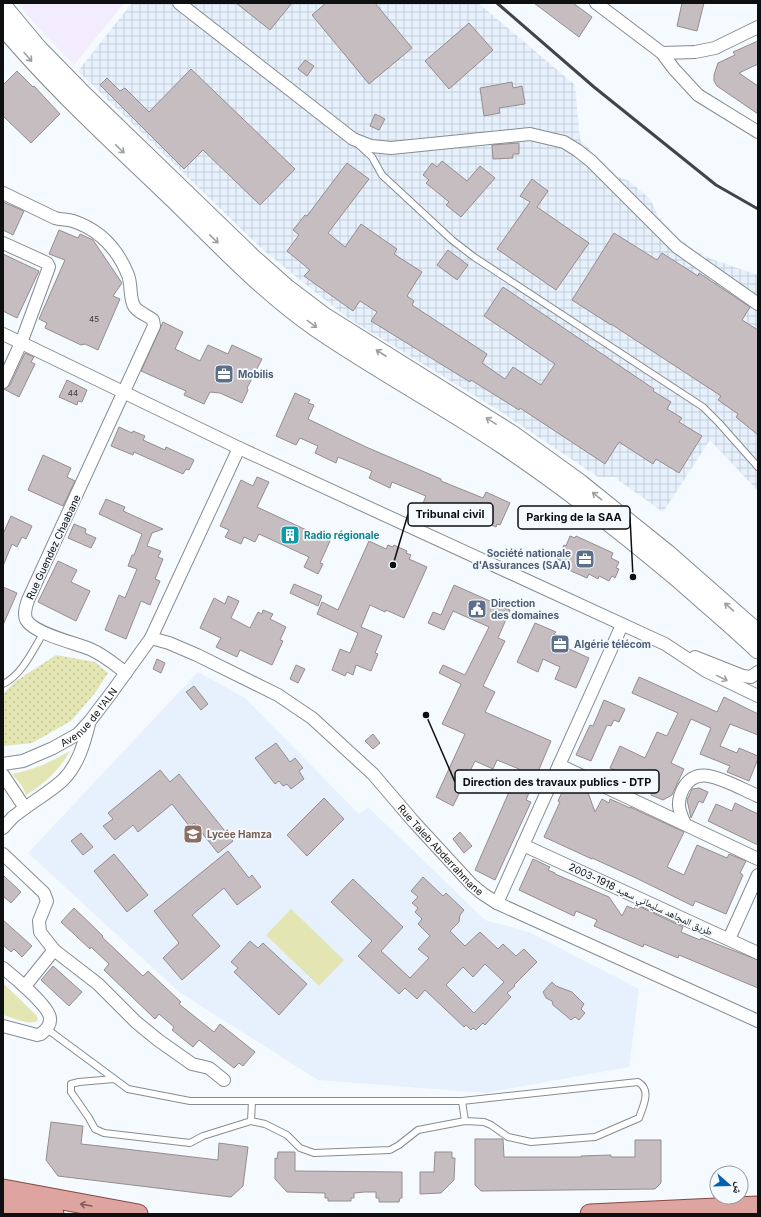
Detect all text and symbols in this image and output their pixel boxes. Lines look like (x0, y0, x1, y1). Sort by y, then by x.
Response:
one-way arrow (24, 52, 33, 62)
one-way arrow (115, 144, 125, 154)
one-way arrow (209, 234, 219, 244)
house number: 45 (89, 314, 99, 324)
one-way arrow (306, 320, 317, 328)
one-way arrow (375, 348, 387, 356)
office icon: Mobilis (213, 363, 235, 385)
place label: Mobilis (238, 368, 274, 380)
house number: 44 (68, 388, 78, 398)
one-way arrow (485, 417, 497, 425)
one-way arrow (592, 492, 603, 501)
street label: Rue Guendez Chaabane (23, 493, 83, 601)
callout: Tribunal civil (408, 503, 493, 526)
callout: Parking de la SAA (518, 506, 630, 529)
text: Tribunal civil (416, 507, 484, 521)
text: Parking de la SAA (526, 510, 622, 524)
building icon: Radio régionale (279, 524, 301, 546)
place label: Radio régionale (304, 529, 380, 542)
place label: Société nationale d'Assurances (SAA) (473, 547, 571, 571)
office icon: Société nationale d'Assurances (SAA) (574, 548, 596, 570)
place label: Direction des domaines (491, 597, 559, 621)
public building icon: Direction des domaines (466, 598, 488, 620)
one-way arrow (724, 602, 734, 611)
office icon: Algérie télécom (549, 633, 571, 655)
place label: Algérie télécom (574, 638, 651, 651)
one-way arrow (716, 675, 728, 682)
street label: Avenue de l'ALN (58, 685, 119, 749)
callout: Direction des travaux publics - DTP (455, 770, 659, 793)
text: Direction des travaux publics - DTP (463, 775, 651, 789)
street label: Rue Taleb Abderrahmane (396, 802, 486, 898)
school or university icon: Lycée Hamza (182, 823, 204, 845)
place label: Lycée Hamza (207, 828, 272, 841)
street label: طريق المجاهد سليماني سعيد 1918-2003 (566, 860, 715, 940)
north arrow (709, 1165, 749, 1205)
text: ش (729, 1180, 747, 1197)
one-way arrow (79, 1200, 92, 1208)

